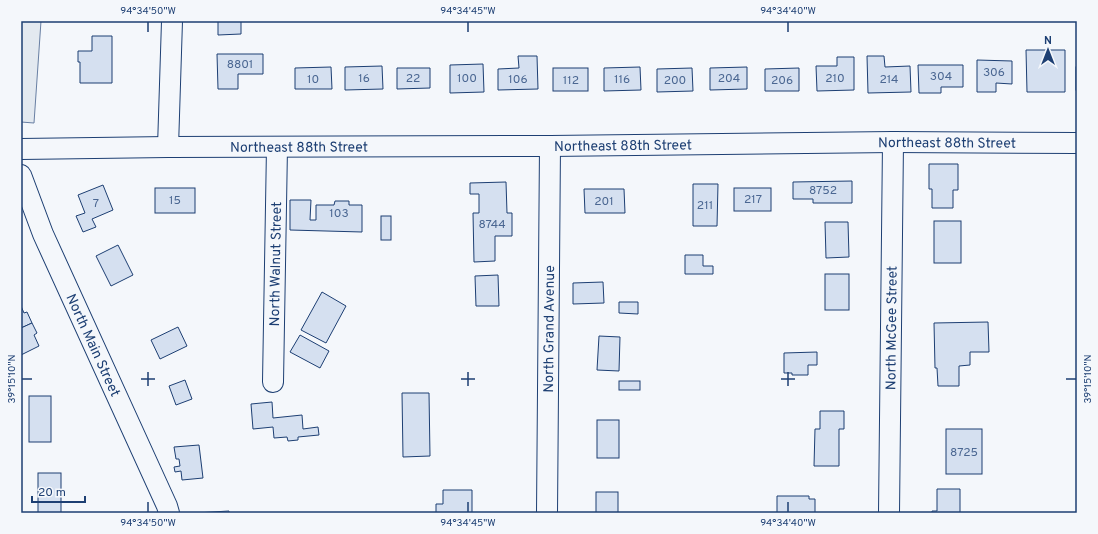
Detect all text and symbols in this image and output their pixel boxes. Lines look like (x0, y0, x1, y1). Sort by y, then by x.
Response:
text: 94°34'50"W (120, 5, 176, 18)
text: 94°34'45"W (440, 5, 496, 18)
text: 94°34'40"W (760, 5, 816, 18)
north arrow (1028, 30, 1068, 70)
text: N (1044, 34, 1052, 48)
house number: 8801 (227, 57, 253, 73)
house number: 306 (983, 65, 1005, 81)
house number: 304 (930, 69, 952, 85)
house number: 16 (358, 71, 370, 87)
house number: 22 (406, 71, 420, 87)
house number: 100 (457, 71, 477, 87)
house number: 204 (718, 71, 740, 87)
house number: 210 (825, 71, 845, 87)
house number: 10 (307, 72, 319, 88)
house number: 106 (508, 72, 528, 88)
house number: 116 (614, 72, 630, 88)
house number: 214 (879, 72, 899, 88)
house number: 112 (563, 73, 579, 89)
house number: 200 (664, 73, 686, 89)
house number: 206 (771, 73, 793, 89)
street label: Northeast 88th Street (878, 135, 1016, 153)
street label: Northeast 88th Street (554, 137, 692, 156)
street label: Northeast 88th Street (230, 139, 368, 157)
house number: 8752 (809, 183, 837, 199)
house number: 217 (744, 192, 762, 208)
house number: 15 (169, 193, 181, 209)
house number: 201 (594, 194, 614, 210)
house number: 7 (93, 196, 99, 212)
house number: 211 (697, 198, 713, 214)
street label: North Walnut Street (267, 202, 286, 327)
house number: 103 (329, 206, 349, 222)
house number: 8744 (478, 217, 506, 233)
street label: North Grand Avenue (541, 265, 559, 393)
street label: North McGee Street (883, 266, 902, 390)
street label: North Main Street (61, 292, 123, 400)
text: 39°15'10"N (6, 354, 19, 404)
text: 39°15'10"N (1082, 354, 1095, 404)
house number: 8725 (950, 445, 978, 461)
scale bar (32, 478, 85, 504)
text: 20 m (38, 485, 66, 501)
text: 94°34'50"W (120, 517, 176, 530)
text: 94°34'45"W (440, 517, 496, 530)
text: 94°34'40"W (760, 517, 816, 530)

